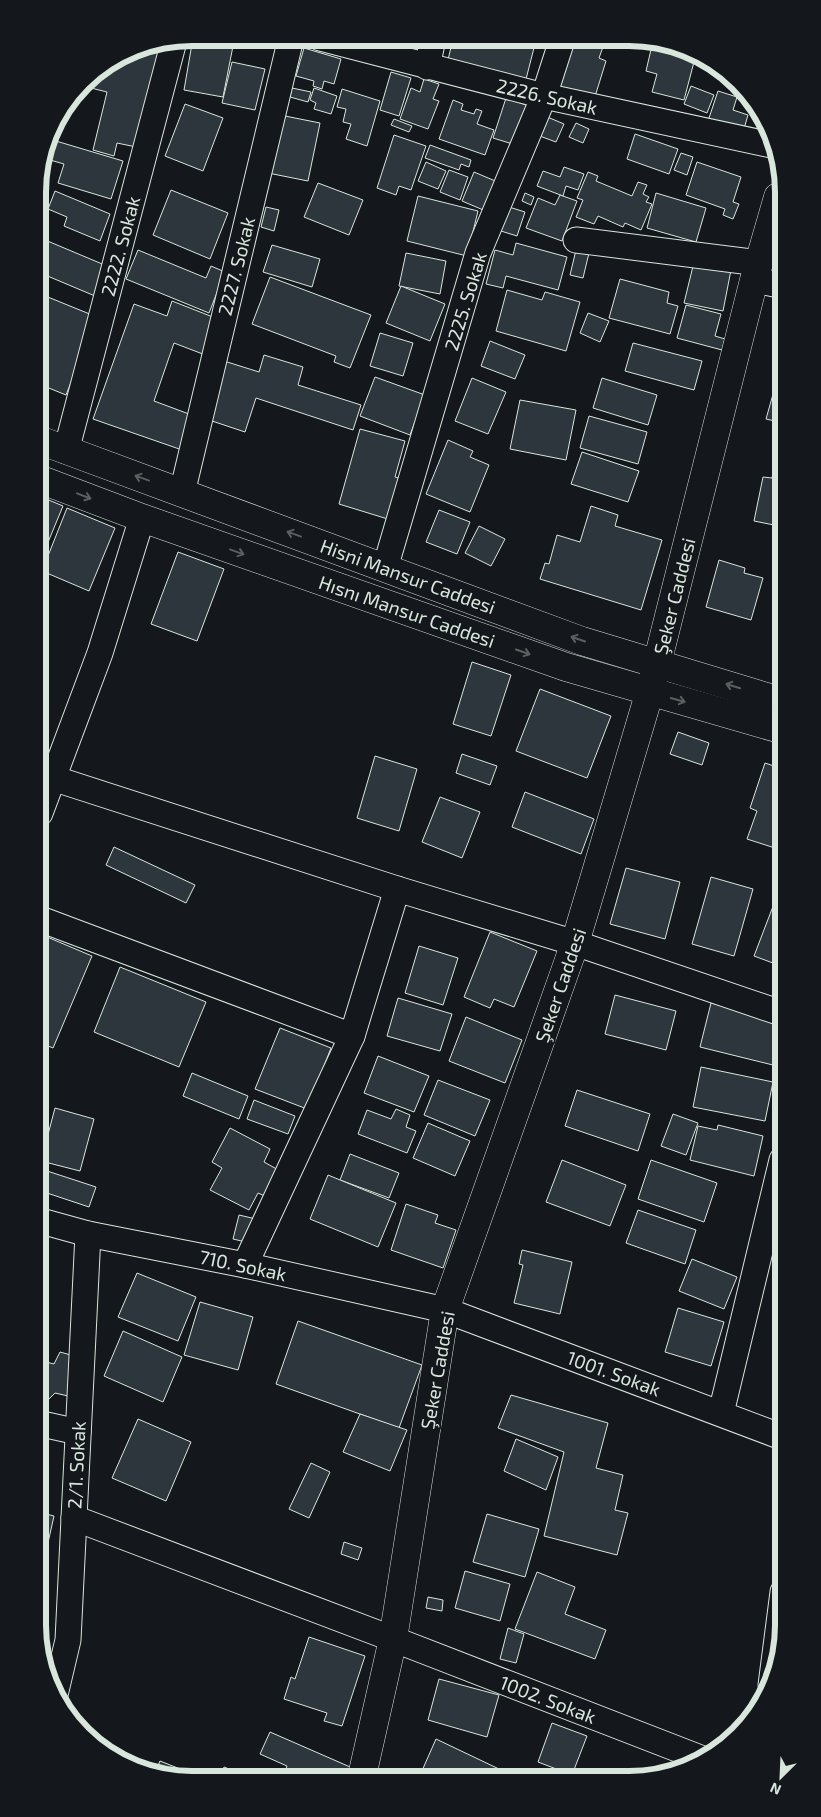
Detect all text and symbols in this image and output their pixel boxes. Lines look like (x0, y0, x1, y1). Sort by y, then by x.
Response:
street label: 2226. Sokak (494, 73, 600, 119)
street label: 2222. Sokak (96, 193, 144, 298)
street label: 2227. Sokak (213, 214, 259, 318)
street label: 2225. Sokak (439, 249, 491, 353)
one-way arrow (134, 473, 150, 482)
one-way arrow (76, 492, 92, 501)
one-way arrow (287, 529, 302, 538)
street label: Hisni Mansur Caddesi (317, 534, 499, 618)
street label: Şeker Caddesi (648, 535, 701, 657)
one-way arrow (229, 548, 244, 557)
street label: Hısnı Mansur Caddesi (316, 570, 498, 652)
one-way arrow (571, 634, 586, 643)
one-way arrow (514, 647, 530, 657)
one-way arrow (726, 681, 742, 691)
one-way arrow (669, 695, 685, 705)
street label: Şeker Caddesi (530, 925, 591, 1046)
street label: 710. Sokak (197, 1245, 289, 1286)
street label: Şeker Caddesi (415, 1309, 460, 1431)
street label: 1001. Sokak (564, 1345, 664, 1401)
street label: 2/1. Sokak (62, 1420, 90, 1509)
street label: 1002. Sokak (497, 1670, 600, 1728)
north arrow (756, 1752, 806, 1802)
text: N (767, 1780, 784, 1799)

